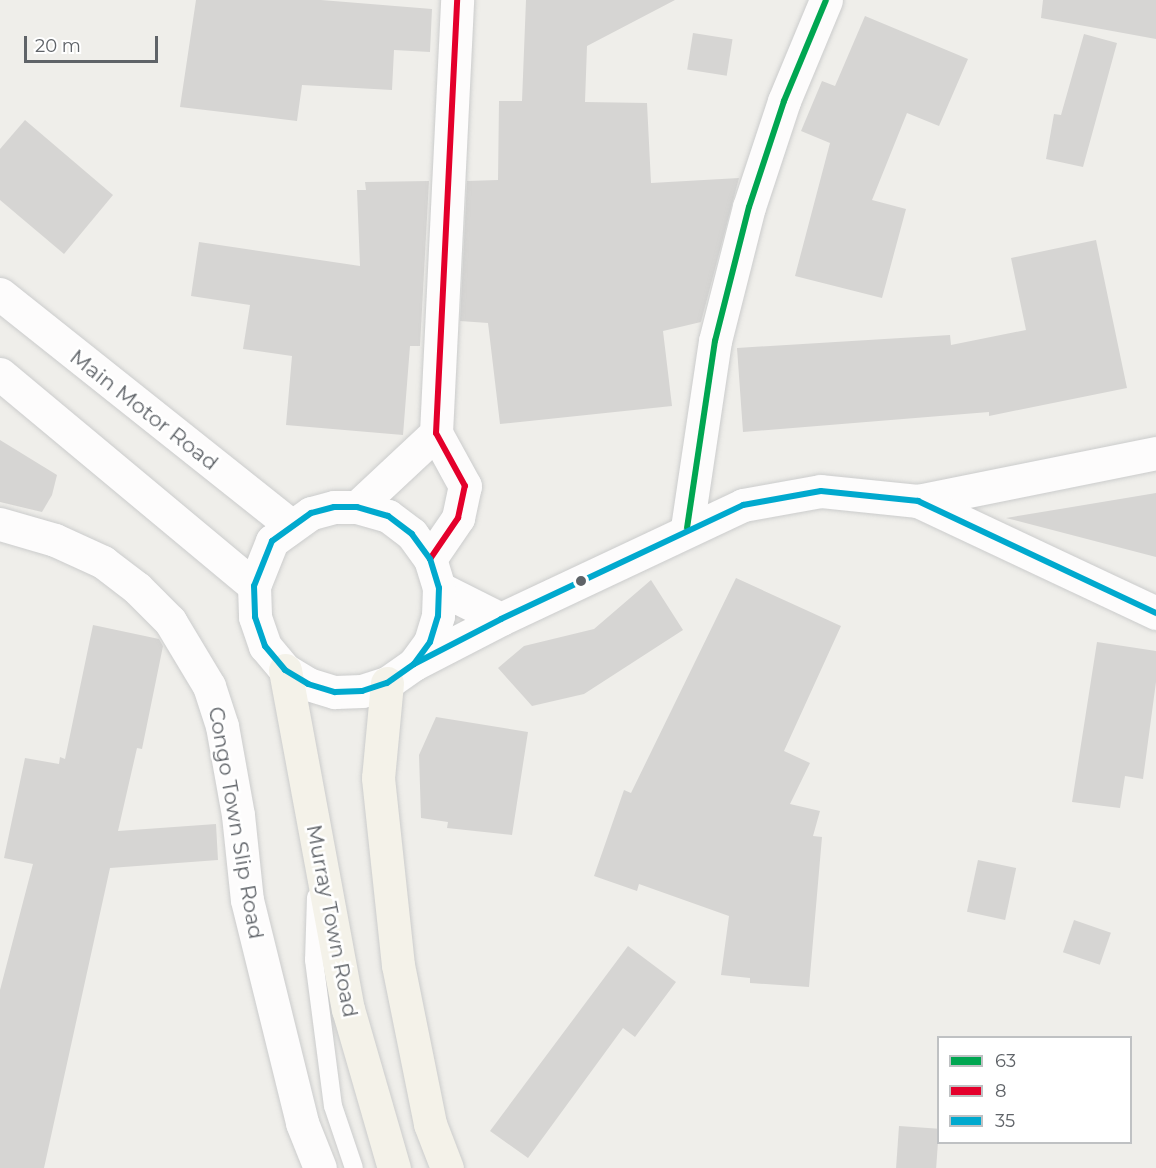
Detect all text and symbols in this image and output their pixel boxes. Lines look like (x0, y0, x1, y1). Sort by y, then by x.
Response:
scale bar (27, 24, 160, 62)
text: 20 m (35, 35, 81, 57)
street label: Main Motor Road (65, 344, 223, 476)
unlabelled marker (575, 575, 587, 587)
street label: Congo Town Slip Road (203, 705, 269, 941)
street label: Murray Town Road (301, 823, 363, 1019)
legend (937, 1036, 1132, 1144)
text: 63 (995, 1050, 1016, 1072)
text: 8 (995, 1080, 1006, 1102)
text: 35 (995, 1110, 1015, 1132)

